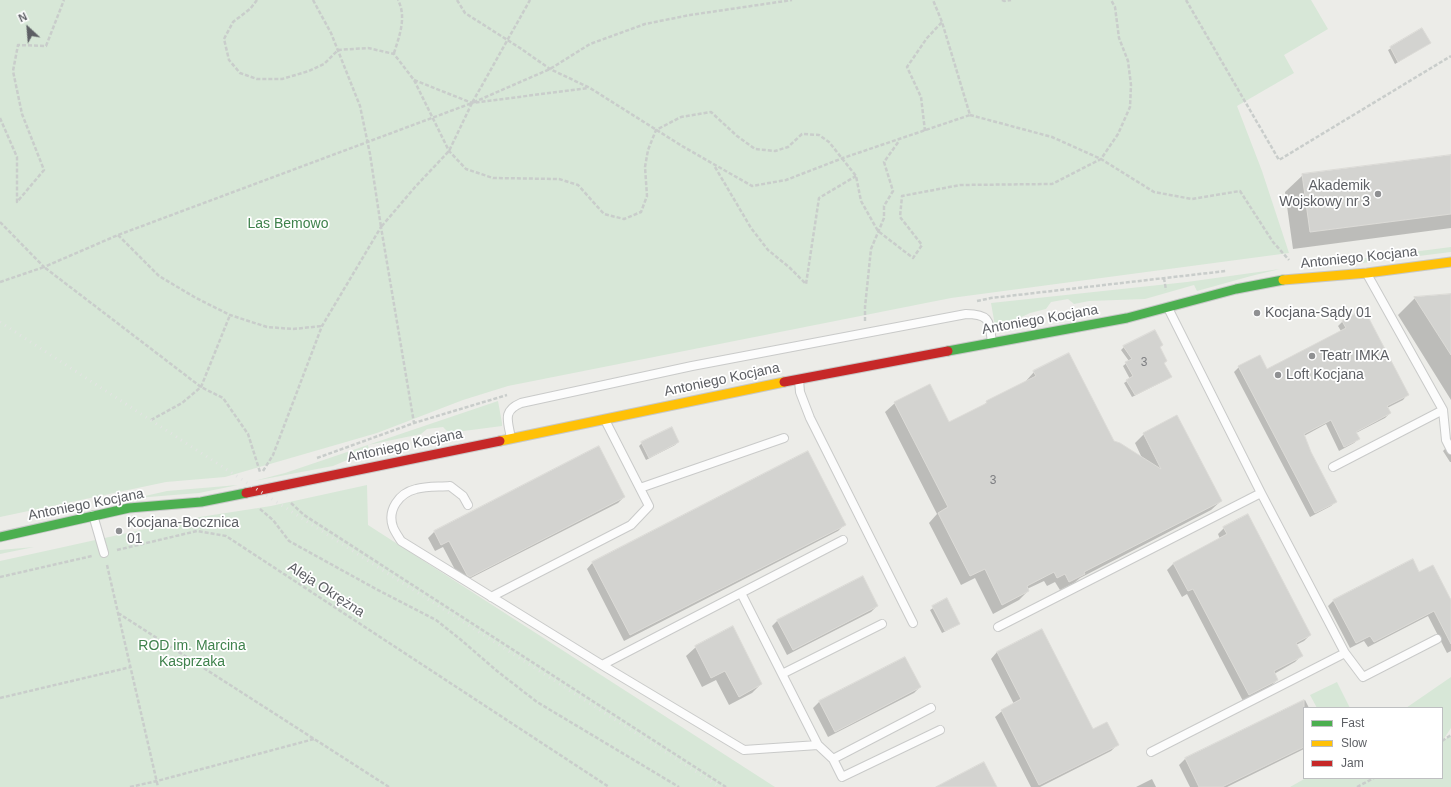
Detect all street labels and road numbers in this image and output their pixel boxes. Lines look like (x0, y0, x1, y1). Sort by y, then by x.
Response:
street label: Antoniego Kocjana (1300, 244, 1418, 272)
street label: Antoniego Kocjana (981, 302, 1099, 338)
street label: Antoniego Kocjana (663, 360, 781, 400)
street label: Antoniego Kocjana (346, 426, 464, 466)
street label: Antoniego Kocjana (27, 486, 145, 524)
street label: Aleja Okrężna (285, 559, 367, 621)

